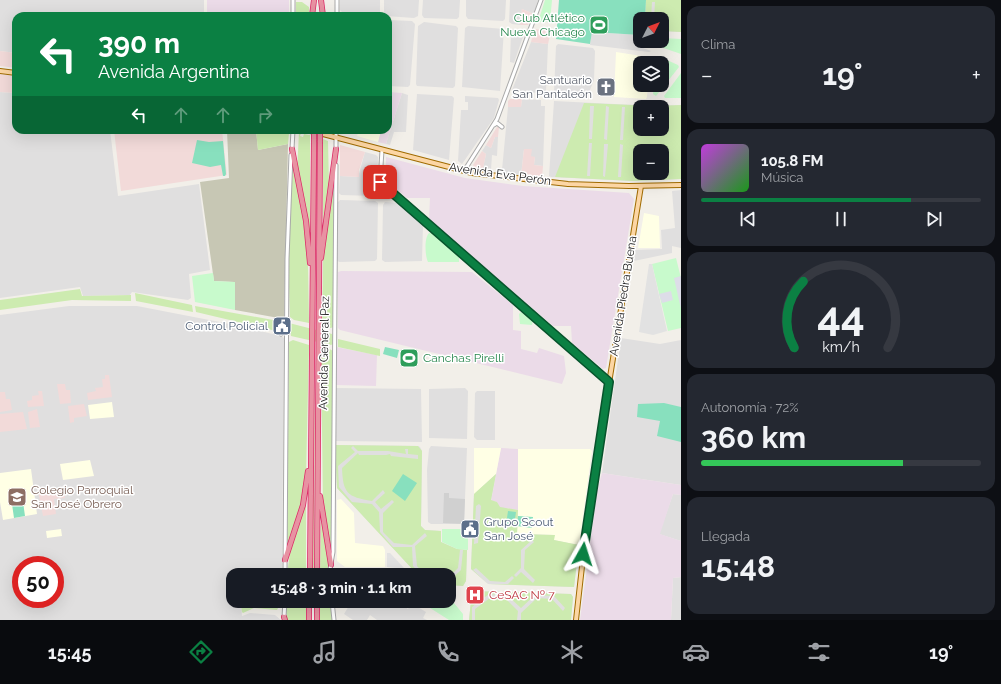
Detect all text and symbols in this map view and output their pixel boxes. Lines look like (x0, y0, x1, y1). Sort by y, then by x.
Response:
place label: Club Atlético Nueva Chicago (500, 11, 585, 39)
north arrow (633, 12, 669, 48)
map controls (633, 12, 669, 180)
sports icon: Club Atlético Nueva Chicago (588, 14, 610, 36)
text: 390 m (98, 27, 180, 60)
icon: left (32, 28, 84, 80)
text: Clima (701, 37, 735, 52)
button: layers (633, 56, 669, 92)
text: 19° (822, 57, 862, 92)
text: Avenida Argentina (98, 61, 249, 82)
text: − (701, 62, 713, 88)
text: + (972, 62, 981, 88)
place label: Santuario San Pantaleón (512, 73, 592, 101)
church icon: Santuario San Pantaleón (595, 76, 617, 98)
button: + (633, 100, 669, 136)
icon: left (128, 104, 150, 126)
icon: ahead (170, 104, 192, 126)
icon: ahead (212, 104, 234, 126)
icon: right (254, 104, 276, 126)
button: − (633, 144, 669, 180)
text: 105.8 FM (761, 152, 824, 170)
street label: Avenida Eva Perón (448, 160, 552, 188)
pin (363, 165, 397, 199)
text: Música (761, 170, 803, 185)
icon: arrive (369, 171, 391, 193)
icon: previous (737, 208, 759, 230)
icon: pause (830, 208, 852, 230)
icon: next (923, 208, 945, 230)
street label: Avenida Piedra Buena (607, 235, 639, 357)
text: 44 (817, 292, 865, 341)
street label: Avenida General Paz (316, 296, 332, 410)
public building icon: Control Policial (271, 315, 293, 337)
place label: Control Policial (185, 319, 269, 333)
text: km/h (822, 339, 860, 355)
sports icon: Canchas Pirelli (398, 347, 420, 369)
place label: Canchas Pirelli (423, 351, 504, 365)
text: Autonomía · 72% (701, 400, 799, 415)
text: 360 km (701, 420, 806, 455)
place label: Colegio Parroquial San José Obrero (31, 483, 134, 511)
school or university icon: Colegio Parroquial San José Obrero (6, 486, 28, 508)
place label: Grupo Scout San José (484, 515, 554, 543)
public building icon: Grupo Scout San José (459, 518, 481, 540)
text: Llegada (701, 529, 750, 544)
position arrow (562, 533, 604, 575)
text: 15:48 (701, 549, 775, 584)
speed limit sign: 50 (12, 556, 64, 608)
text: 15:48 · 3 min · 1.1 km (270, 579, 412, 597)
hospital icon: CeSAC Nº 7 (464, 584, 486, 606)
place label: CeSAC Nº 7 (489, 588, 555, 602)
icon: directions (187, 638, 215, 666)
icon: music (311, 638, 339, 666)
icon: phone (434, 638, 462, 666)
icon: climate (558, 638, 586, 666)
icon: car (682, 638, 710, 666)
icon: filters (805, 638, 833, 666)
text: 15:45 (48, 642, 91, 663)
text: 19° (929, 642, 953, 663)

